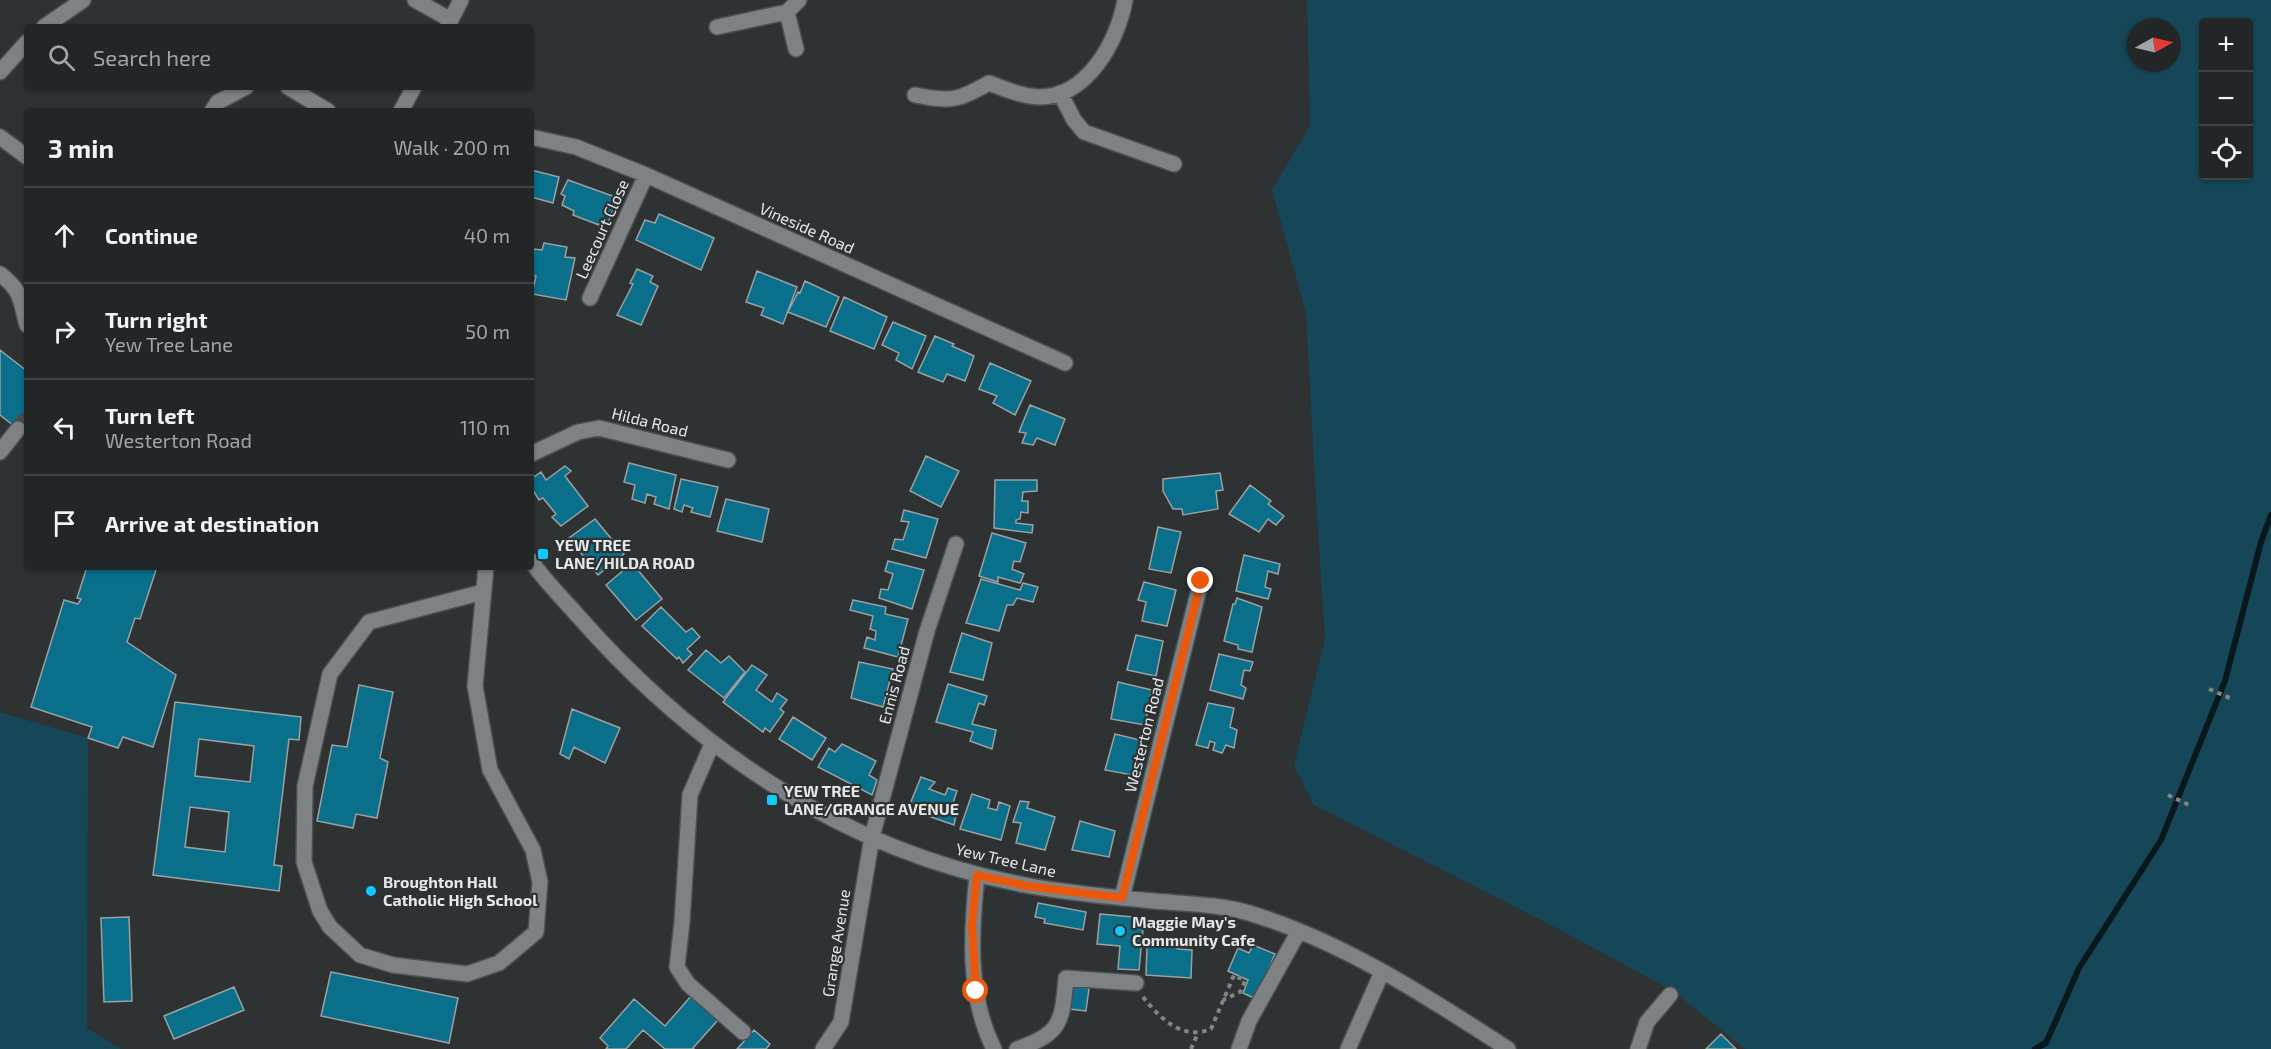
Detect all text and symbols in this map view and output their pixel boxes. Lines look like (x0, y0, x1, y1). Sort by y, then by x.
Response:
north arrow (2127, 18, 2181, 72)
map controls (2199, 18, 2253, 180)
button: + (2199, 18, 2253, 72)
search box (24, 24, 534, 90)
icon: search (45, 41, 78, 74)
text: Search here (93, 44, 211, 70)
button: − (2199, 72, 2253, 126)
button: locate (2199, 126, 2253, 180)
text: 3 min (48, 132, 114, 163)
text: Walk · 200 m (393, 135, 510, 159)
street label: Leecourt Close (571, 176, 632, 282)
street label: Vineside Road (757, 198, 858, 257)
icon: ahead (48, 219, 81, 252)
text: Continue (105, 222, 198, 248)
text: 40 m (464, 223, 510, 247)
text: Turn right (105, 306, 207, 332)
icon: right (48, 315, 81, 348)
text: 50 m (465, 319, 510, 343)
text: Yew Tree Lane (105, 332, 233, 356)
text: Turn left (105, 402, 194, 428)
street label: Hilda Road (610, 403, 690, 440)
icon: left (48, 411, 81, 444)
text: 110 m (460, 415, 510, 439)
text: Westerton Road (105, 428, 252, 452)
icon: arrive (48, 507, 81, 540)
text: Arrive at destination (105, 510, 319, 536)
place label: YEW TREE LANE/HILDA ROAD (555, 535, 695, 572)
marker: YEW TREE LANE/HILDA ROAD (536, 547, 550, 561)
route end (1187, 567, 1213, 593)
street label: Ennis Road (874, 644, 913, 726)
street label: Westerton Road (1120, 676, 1167, 794)
place label: YEW TREE LANE/GRANGE AVENUE (784, 781, 959, 818)
marker: YEW TREE LANE/GRANGE AVENUE (765, 793, 779, 807)
street label: Yew Tree Lane (954, 839, 1058, 880)
place label: Broughton Hall Catholic High School (383, 872, 538, 909)
marker: Broughton Hall Catholic High School (364, 884, 378, 898)
street label: Grange Avenue (818, 888, 853, 998)
place label: Maggie May's Community Cafe (1132, 912, 1255, 950)
marker: Maggie May's Community Cafe (1113, 924, 1127, 938)
route start (962, 977, 988, 1003)

